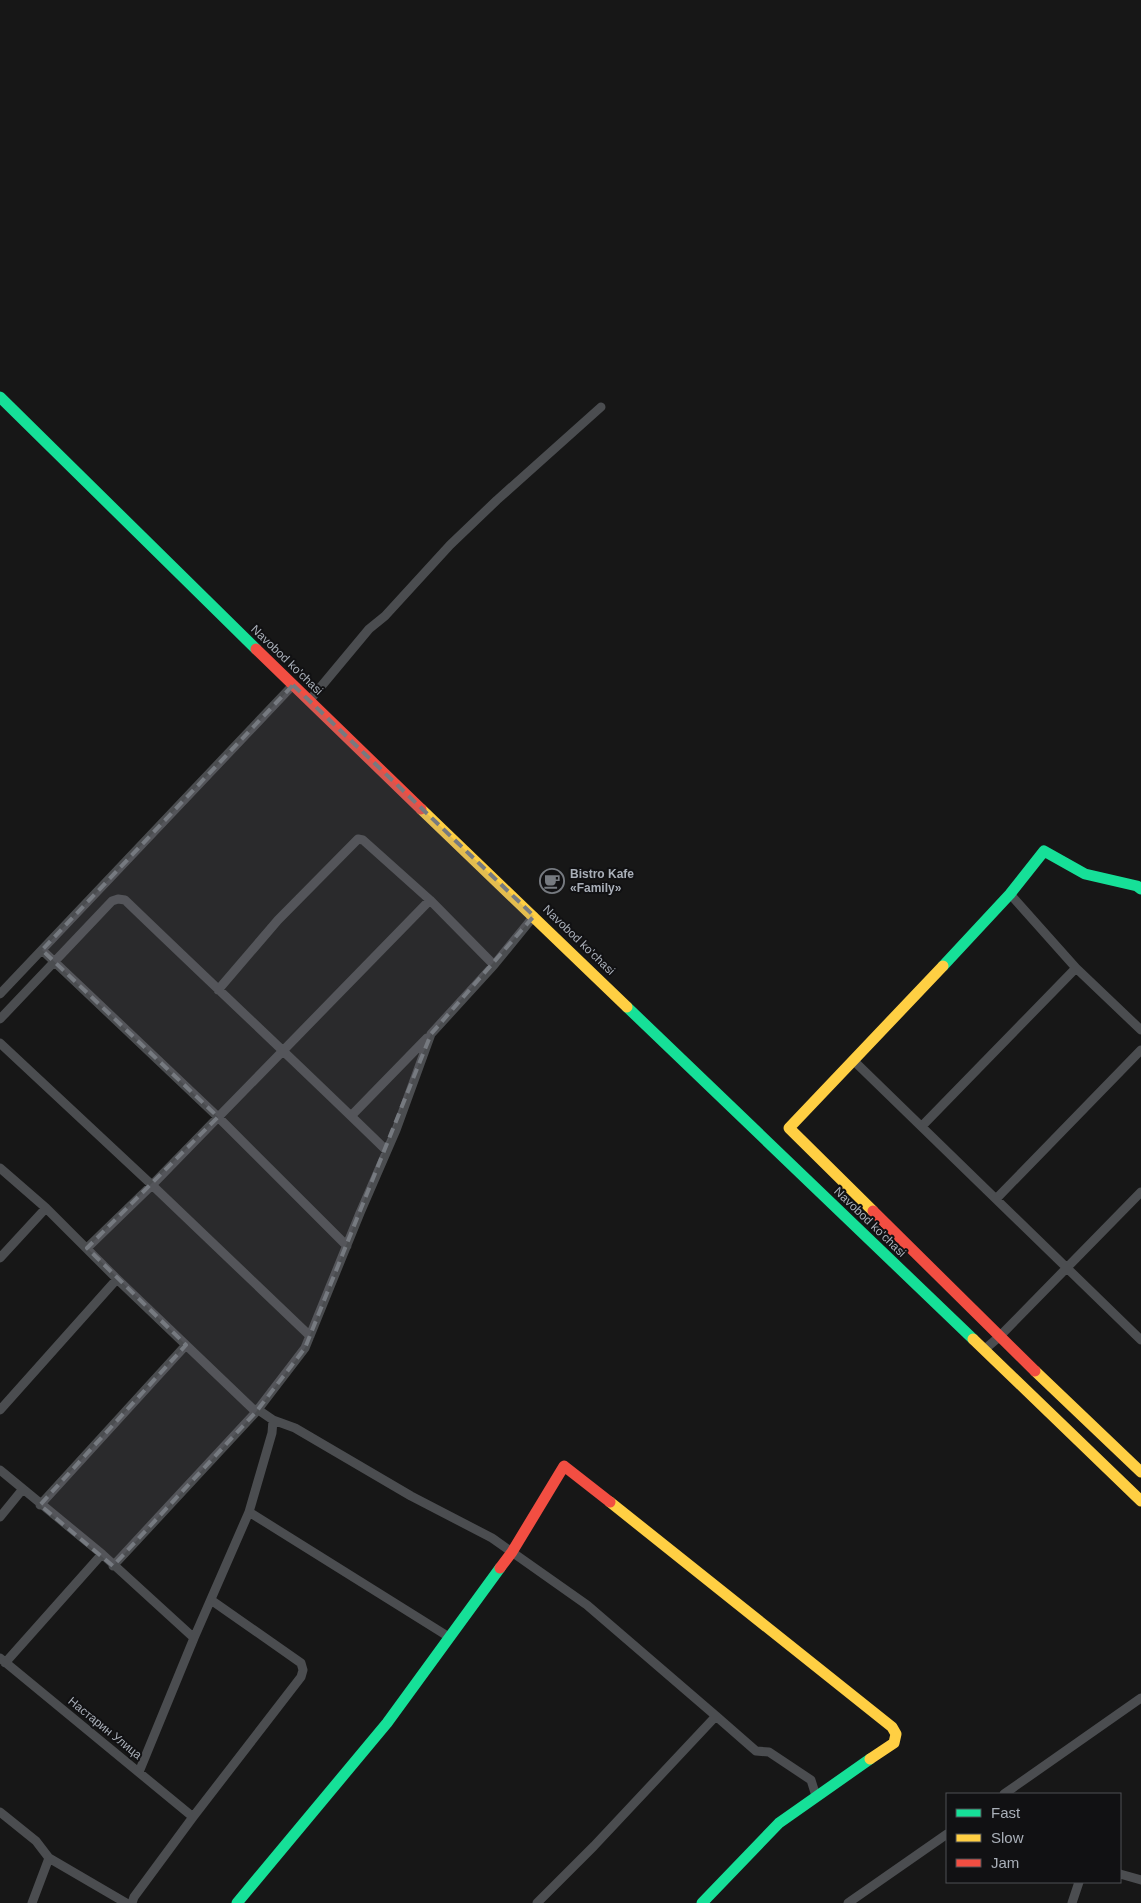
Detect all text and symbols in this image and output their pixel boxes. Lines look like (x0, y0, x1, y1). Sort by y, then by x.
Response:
street label: Navobod ko'chasi (248, 622, 326, 698)
place label: Bistro Kafe «Family» (570, 867, 634, 895)
cafe icon: Bistro Kafe «Family» (539, 868, 565, 894)
street label: Navobod ko'chasi (540, 902, 618, 978)
street label: Navobod ko'chasi (831, 1184, 909, 1260)
street label: Настарин Улица (65, 1694, 145, 1762)
legend (946, 1793, 1121, 1883)
text: Fast (991, 1804, 1021, 1821)
text: Slow (991, 1829, 1024, 1846)
text: Jam (991, 1854, 1019, 1871)

